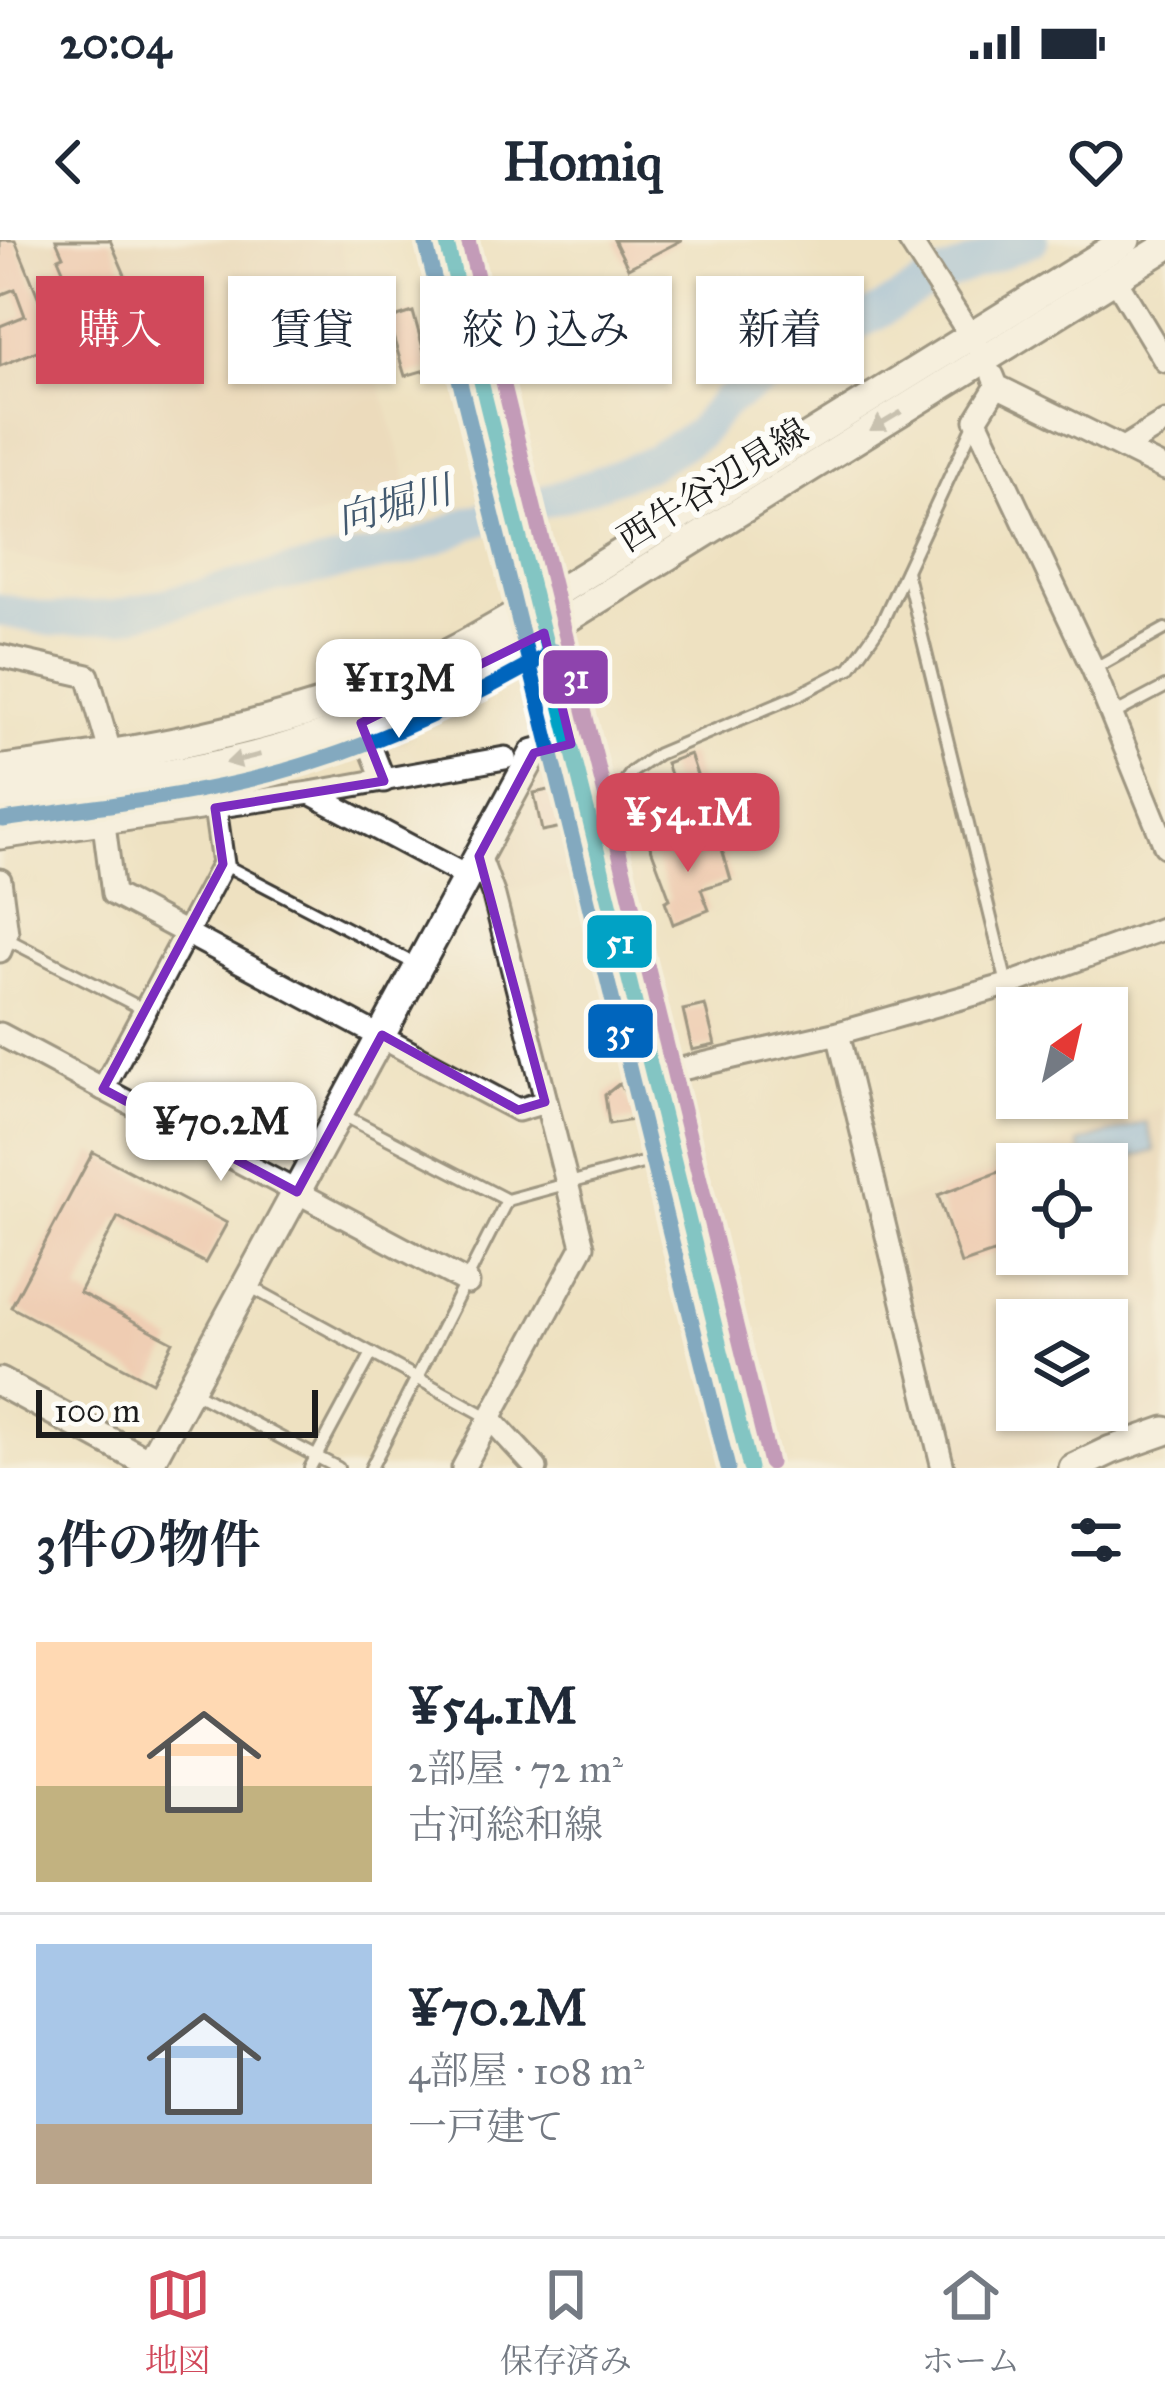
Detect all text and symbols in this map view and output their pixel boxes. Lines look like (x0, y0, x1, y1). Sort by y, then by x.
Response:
text: 20:04 (60, 15, 171, 70)
icon: back (36, 129, 102, 195)
text: Homiq (503, 129, 662, 195)
icon: heart (1063, 129, 1129, 195)
chip: 購入 (36, 276, 204, 384)
chip: 賃貸 (228, 276, 396, 384)
chip: 絞り込み (420, 276, 672, 384)
chip: 新着 (696, 276, 864, 384)
street label: 西牛谷辺見線 (610, 409, 816, 561)
one-way arrow (869, 409, 903, 430)
water label: 向堀川 (331, 465, 461, 544)
pin: ¥113M (315, 639, 483, 741)
line badge: 31 (541, 648, 610, 706)
text: ¥113M (343, 654, 455, 702)
text: 31 (563, 657, 589, 697)
one-way arrow (224, 750, 261, 769)
pin: ¥54.1M (590, 773, 786, 875)
text: ¥54.1M (623, 788, 753, 836)
line badge: 51 (585, 913, 654, 970)
text: 51 (606, 922, 634, 962)
north arrow (996, 987, 1128, 1119)
map controls (996, 987, 1128, 1431)
line badge: 35 (586, 1002, 655, 1060)
text: 35 (606, 1012, 635, 1052)
pin: ¥70.2M (123, 1082, 319, 1184)
text: ¥70.2M (153, 1097, 289, 1145)
button: locate (996, 1143, 1128, 1275)
button: layers (996, 1299, 1128, 1431)
scale bar (36, 1384, 318, 1437)
text: 100 m (54, 1391, 140, 1431)
icon: filters (1063, 1507, 1129, 1573)
text: 3件の物件 (36, 1514, 260, 1576)
text: ¥54.1M (408, 1675, 577, 1737)
icon: home (132, 1690, 276, 1834)
text: 2部屋 · 72 m² (408, 1745, 623, 1793)
text: 古河総和線 (408, 1801, 603, 1849)
text: ¥70.2M (408, 1977, 587, 2039)
icon: home (132, 1992, 276, 2136)
text: 4部屋 · 108 m² (408, 2047, 644, 2095)
text: 一戸建て (408, 2103, 564, 2151)
tab: 地図 (145, 2262, 211, 2381)
tab: 保存済み (500, 2262, 632, 2381)
tab: ホーム (921, 2262, 1020, 2381)

